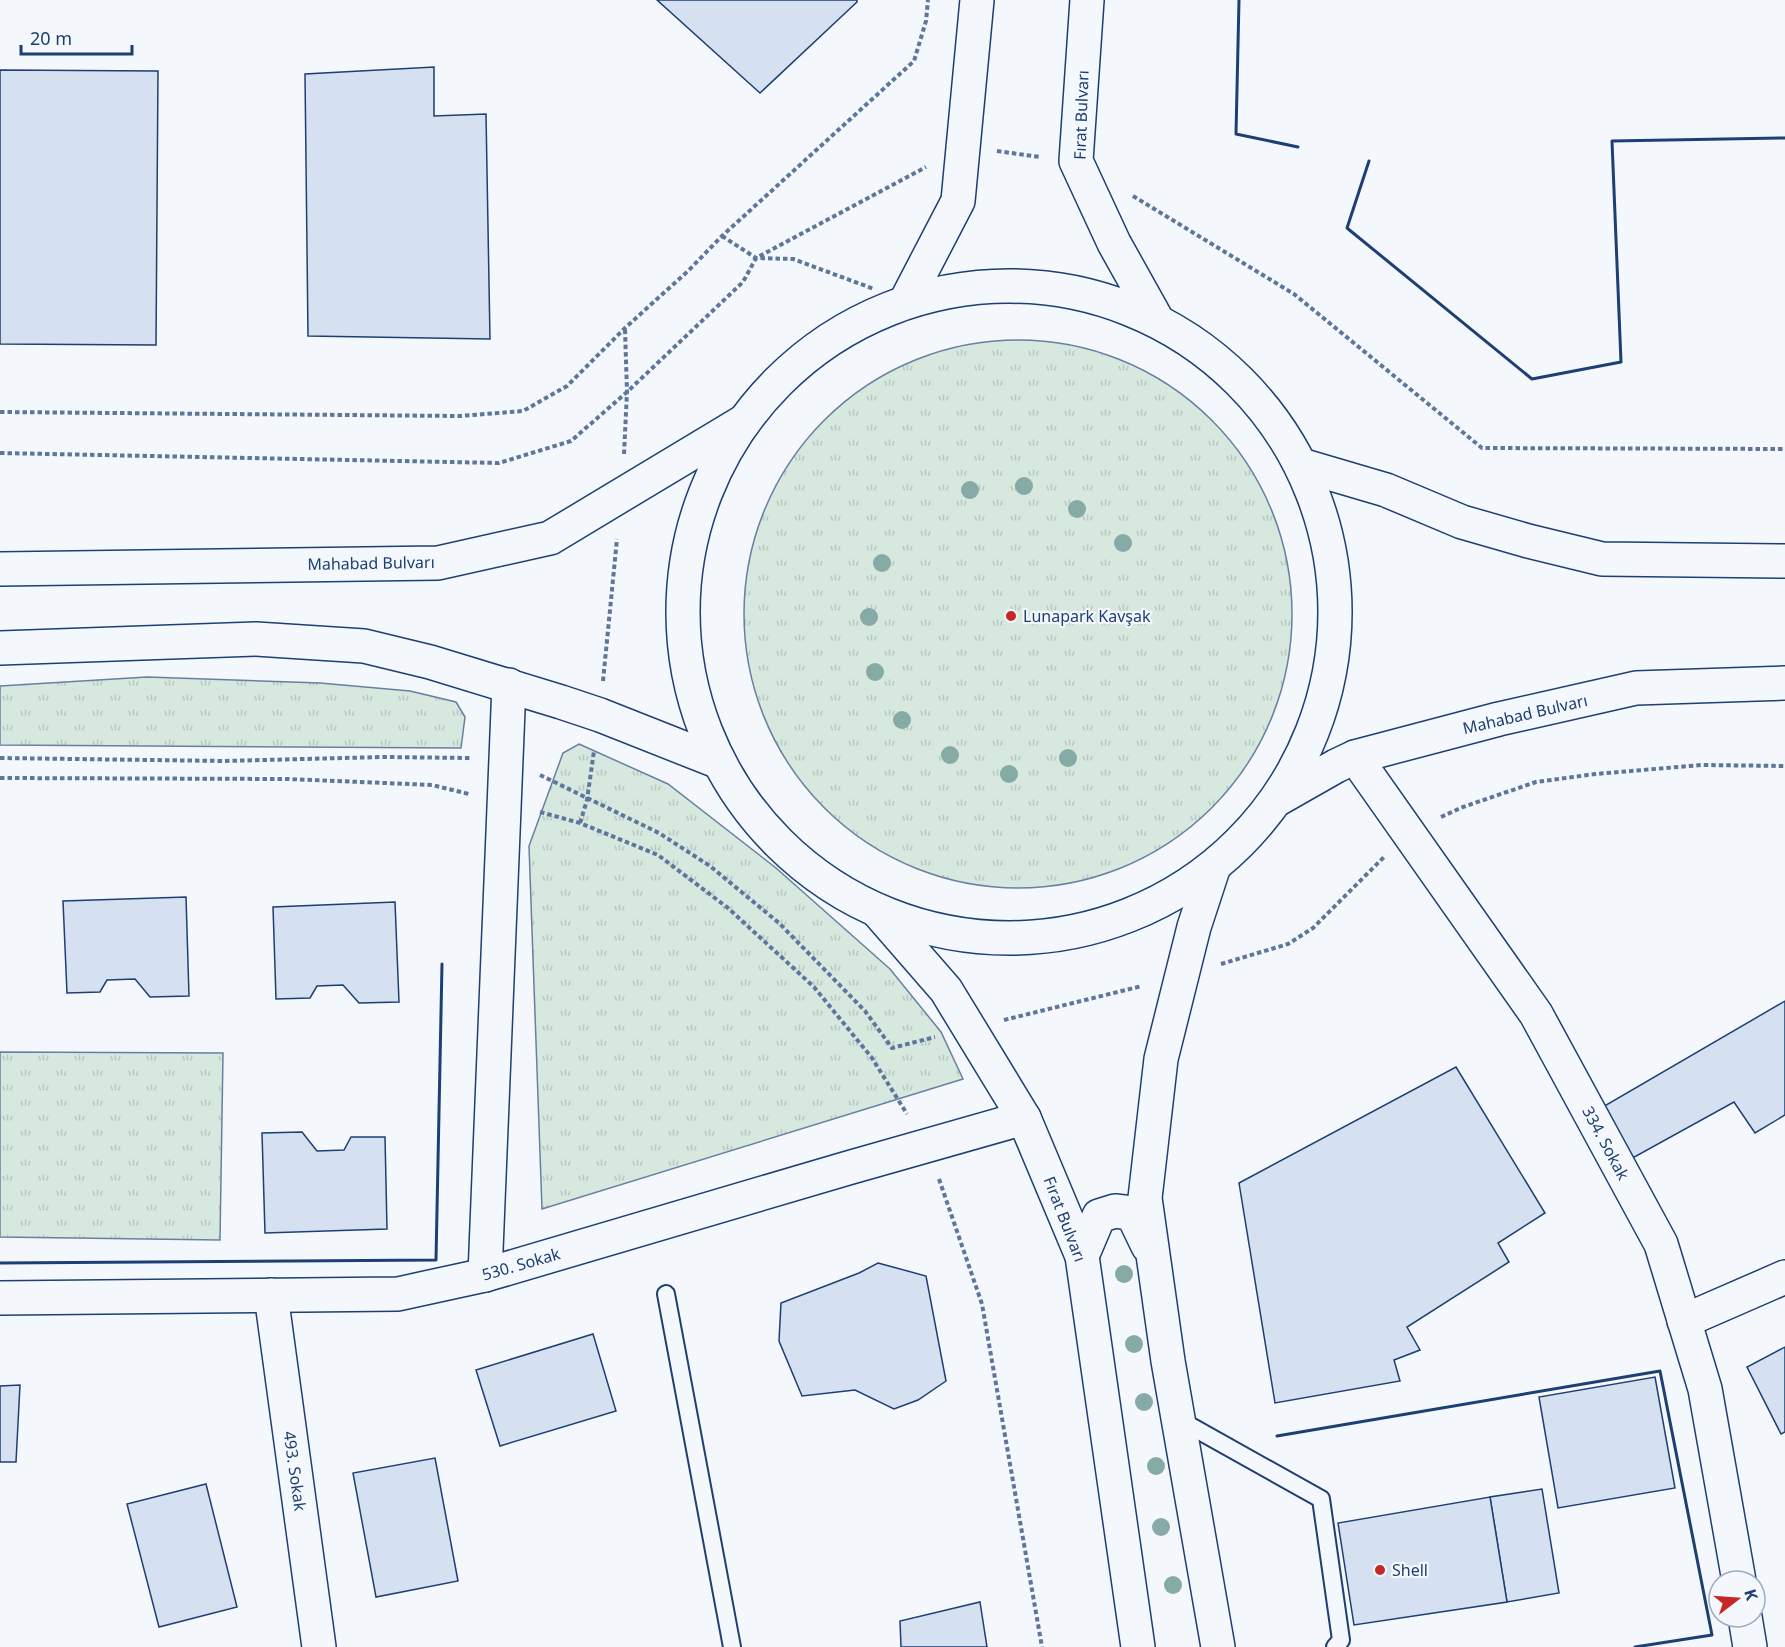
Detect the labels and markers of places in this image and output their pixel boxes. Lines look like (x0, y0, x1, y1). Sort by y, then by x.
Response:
place label: Lunapark Kavşak (1023, 605, 1151, 627)
marker: Lunapark Kavşak (1004, 609, 1018, 623)
place label: Shell (1392, 1559, 1428, 1581)
marker: Shell (1373, 1563, 1387, 1577)

